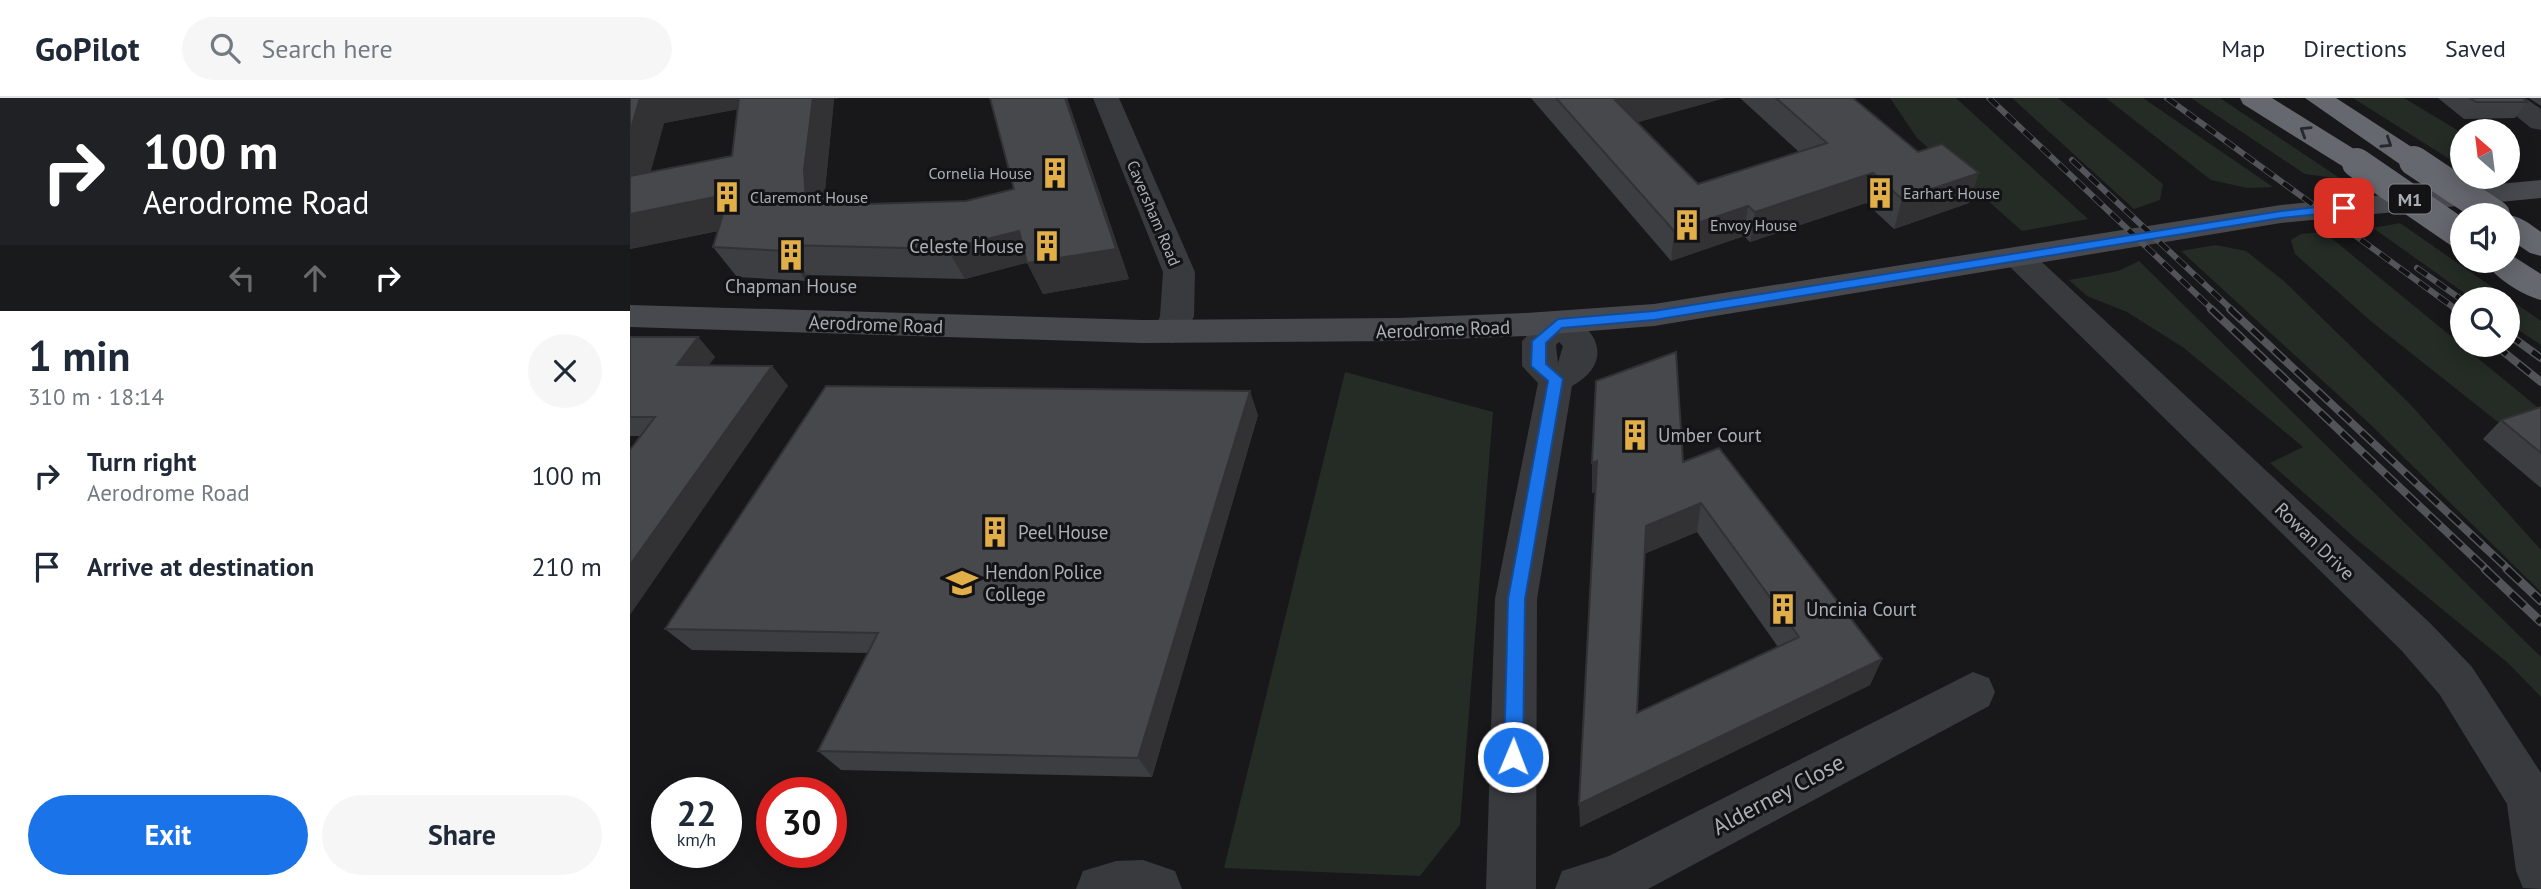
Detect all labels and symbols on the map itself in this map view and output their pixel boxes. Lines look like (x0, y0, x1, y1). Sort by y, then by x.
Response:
north arrow (2450, 119, 2520, 189)
one-way arrow (2300, 126, 2313, 139)
one-way arrow (2379, 134, 2392, 147)
building icon: Cornelia House (1038, 156, 1072, 190)
street label: Caversham Road (1123, 157, 1185, 269)
place label: Cornelia House (929, 163, 1032, 183)
building icon: Earhart House (1863, 176, 1897, 210)
pin (2314, 178, 2374, 238)
building icon: Claremont House (710, 180, 744, 214)
place label: Earhart House (1903, 183, 2000, 203)
road number: M1 (2389, 184, 2431, 214)
place label: Claremont House (750, 187, 868, 207)
building icon: Envoy House (1670, 208, 1704, 242)
place label: Envoy House (1710, 215, 1797, 235)
building icon: Celeste House (1030, 229, 1064, 263)
place label: Celeste House (909, 234, 1024, 258)
building icon: Chapman House (774, 238, 808, 272)
place label: Chapman House (725, 274, 857, 298)
street label: Aerodrome Road (808, 310, 944, 338)
street label: Aerodrome Road (1375, 315, 1511, 343)
building icon: Umber Court (1618, 418, 1652, 452)
place label: Umber Court (1658, 423, 1762, 447)
street label: Rowan Drive (2270, 497, 2360, 585)
building icon: Peel House (978, 515, 1012, 549)
place label: Peel House (1018, 520, 1109, 544)
place label: Hendon Police College (985, 560, 1102, 606)
school or university icon: Hendon Police College (945, 566, 979, 600)
building icon: Uncinia Court (1766, 592, 1800, 626)
place label: Uncinia Court (1806, 597, 1917, 621)
position arrow (1476, 720, 1550, 794)
street label: Alderney Close (1707, 747, 1849, 841)
speed limit sign: 30 (756, 777, 847, 868)

